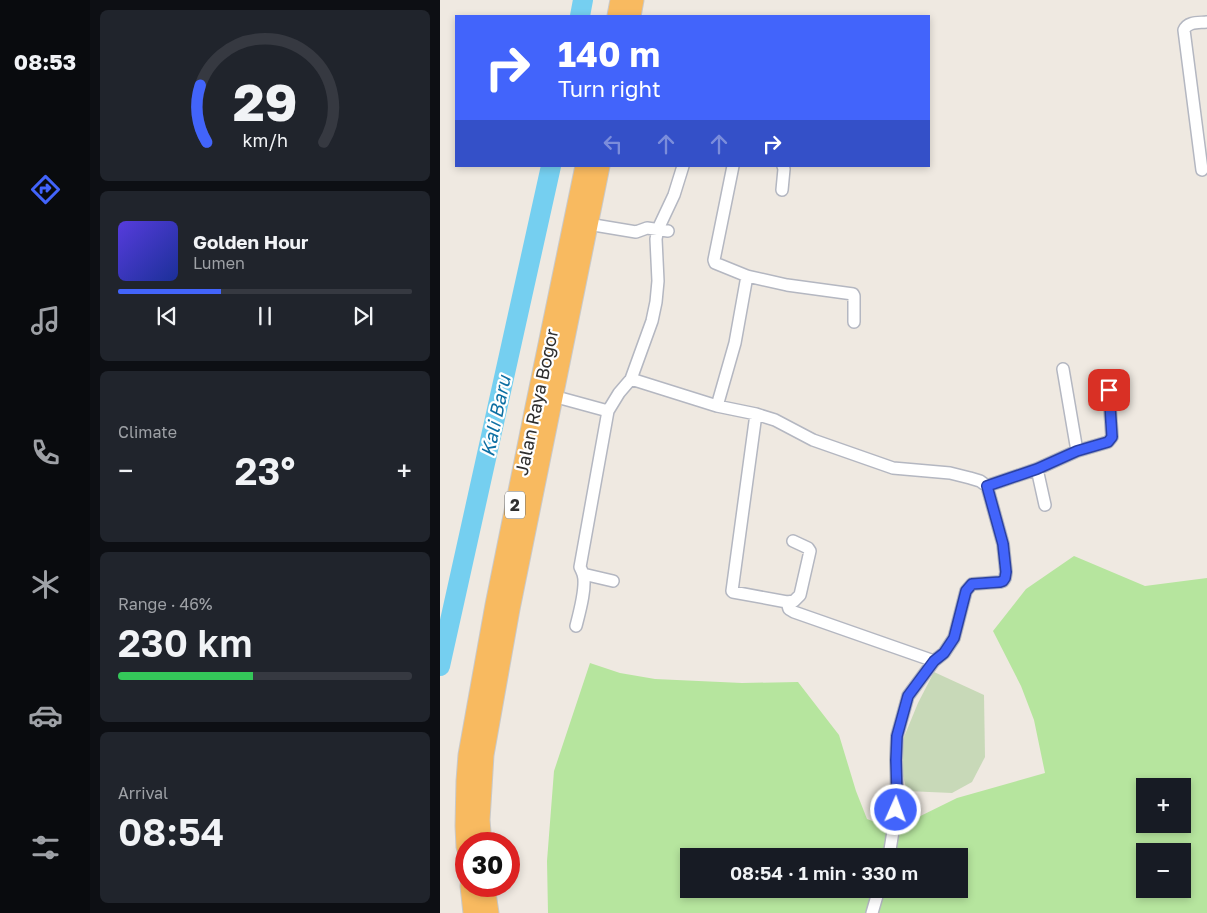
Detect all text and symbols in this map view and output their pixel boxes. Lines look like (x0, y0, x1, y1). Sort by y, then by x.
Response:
text: 140 m (558, 33, 660, 75)
icon: right (475, 35, 540, 100)
text: 08:53 (14, 48, 76, 75)
text: 29 (233, 70, 297, 132)
text: Turn right (558, 75, 661, 102)
text: km/h (242, 129, 288, 151)
icon: left (599, 130, 627, 158)
icon: ahead (652, 130, 680, 158)
icon: ahead (705, 130, 733, 158)
icon: right (758, 130, 786, 158)
icon: directions (28, 172, 63, 207)
text: Golden Hour (193, 230, 308, 253)
text: Lumen (193, 253, 245, 273)
icon: previous (153, 302, 181, 330)
icon: pause (251, 302, 279, 330)
icon: next (349, 302, 377, 330)
icon: music (28, 303, 63, 338)
street label: Jalan Raya Bogor (510, 327, 562, 477)
pin (1088, 369, 1130, 411)
water label: Kali Baru (475, 372, 515, 458)
icon: arrive (1095, 376, 1123, 404)
text: Climate (118, 422, 177, 442)
icon: phone (28, 435, 63, 470)
text: 23° (235, 448, 295, 493)
text: − (118, 454, 133, 487)
text: + (397, 454, 412, 487)
road number: 2 (505, 492, 525, 518)
icon: climate (28, 567, 63, 602)
text: Range · 46% (118, 594, 212, 614)
text: 230 km (118, 620, 253, 665)
icon: car (28, 698, 63, 733)
map controls (1136, 778, 1191, 898)
button: + (1136, 778, 1191, 833)
text: Arrival (118, 783, 168, 803)
position arrow (869, 783, 921, 835)
text: 08:54 (118, 809, 225, 854)
icon: filters (28, 830, 63, 865)
speed limit sign: 30 (455, 832, 520, 897)
button: − (1136, 843, 1191, 898)
text: 08:54 · 1 min · 330 m (730, 861, 918, 884)

